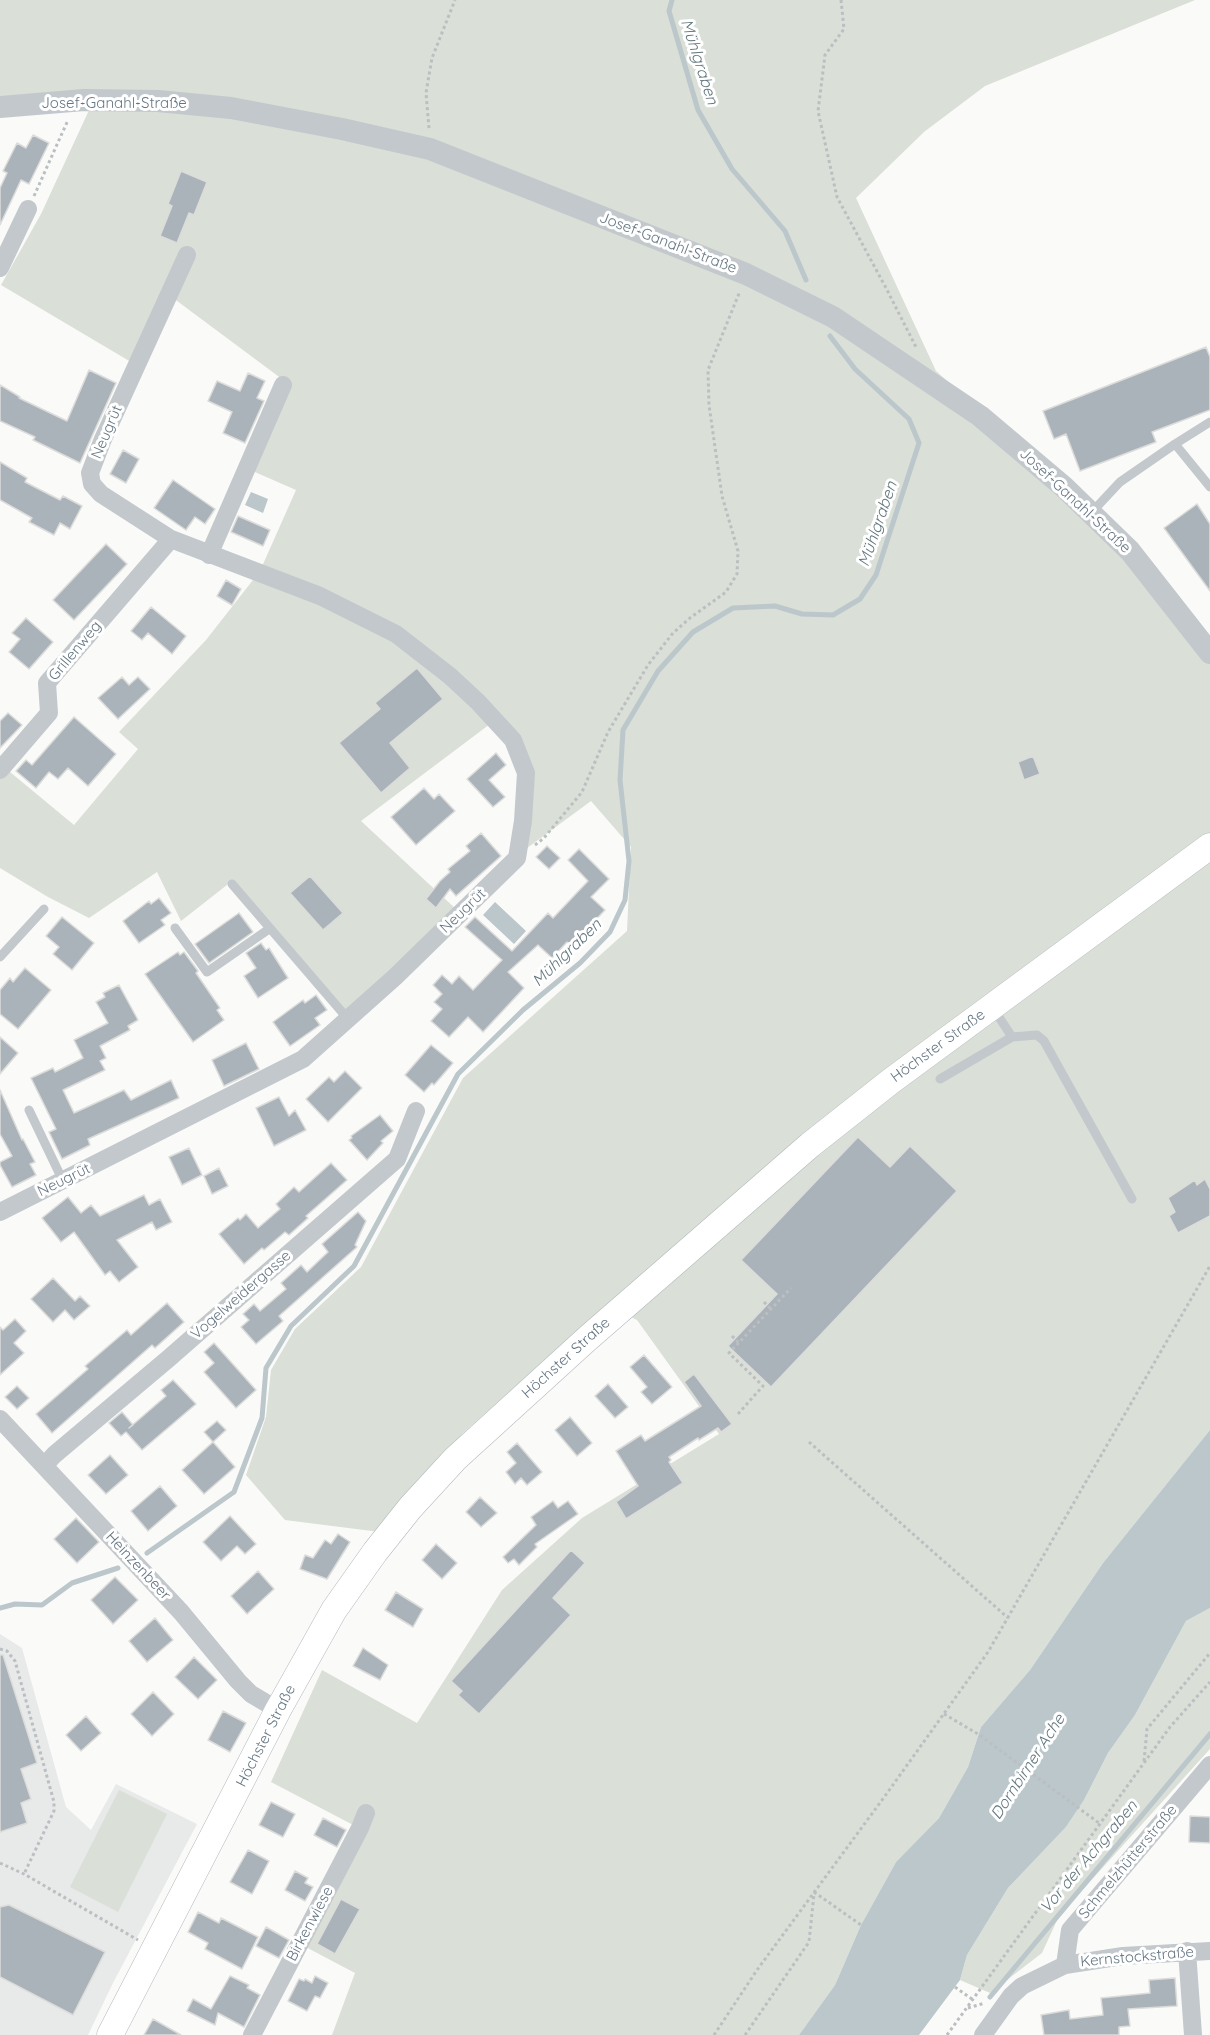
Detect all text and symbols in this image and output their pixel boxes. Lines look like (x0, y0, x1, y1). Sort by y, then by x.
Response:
water label: Mühlgraben (676, 17, 722, 107)
street label: Josef-Ganahl-Straße (41, 94, 187, 112)
street label: Josef-Ganahl-Straße (597, 209, 739, 277)
street label: Neugrüt (88, 402, 126, 462)
street label: Josef-Ganahl-Straße (1016, 445, 1134, 557)
water label: Mühlgraben (855, 479, 901, 569)
street label: Grillenweg (45, 618, 105, 684)
street label: Neugrüt (436, 885, 490, 937)
water label: Mühlgraben (528, 915, 606, 991)
street label: Höchster Straße (887, 1006, 989, 1086)
street label: Neugrüt (35, 1160, 93, 1200)
street label: Vogelweidergasse (187, 1247, 295, 1343)
street label: Höchster Straße (518, 1314, 614, 1402)
street label: Heinzenbeer (102, 1528, 174, 1604)
street label: Höchster Straße (232, 1682, 300, 1790)
water label: Dornbirner Ache (987, 1711, 1069, 1823)
water label: Vor der Achgraben (1036, 1797, 1142, 1917)
street label: Schmelzhütterstraße (1075, 1801, 1181, 1923)
street label: Birkenwiese (283, 1884, 337, 1964)
street label: Kernstockstraße (1079, 1943, 1195, 1971)

